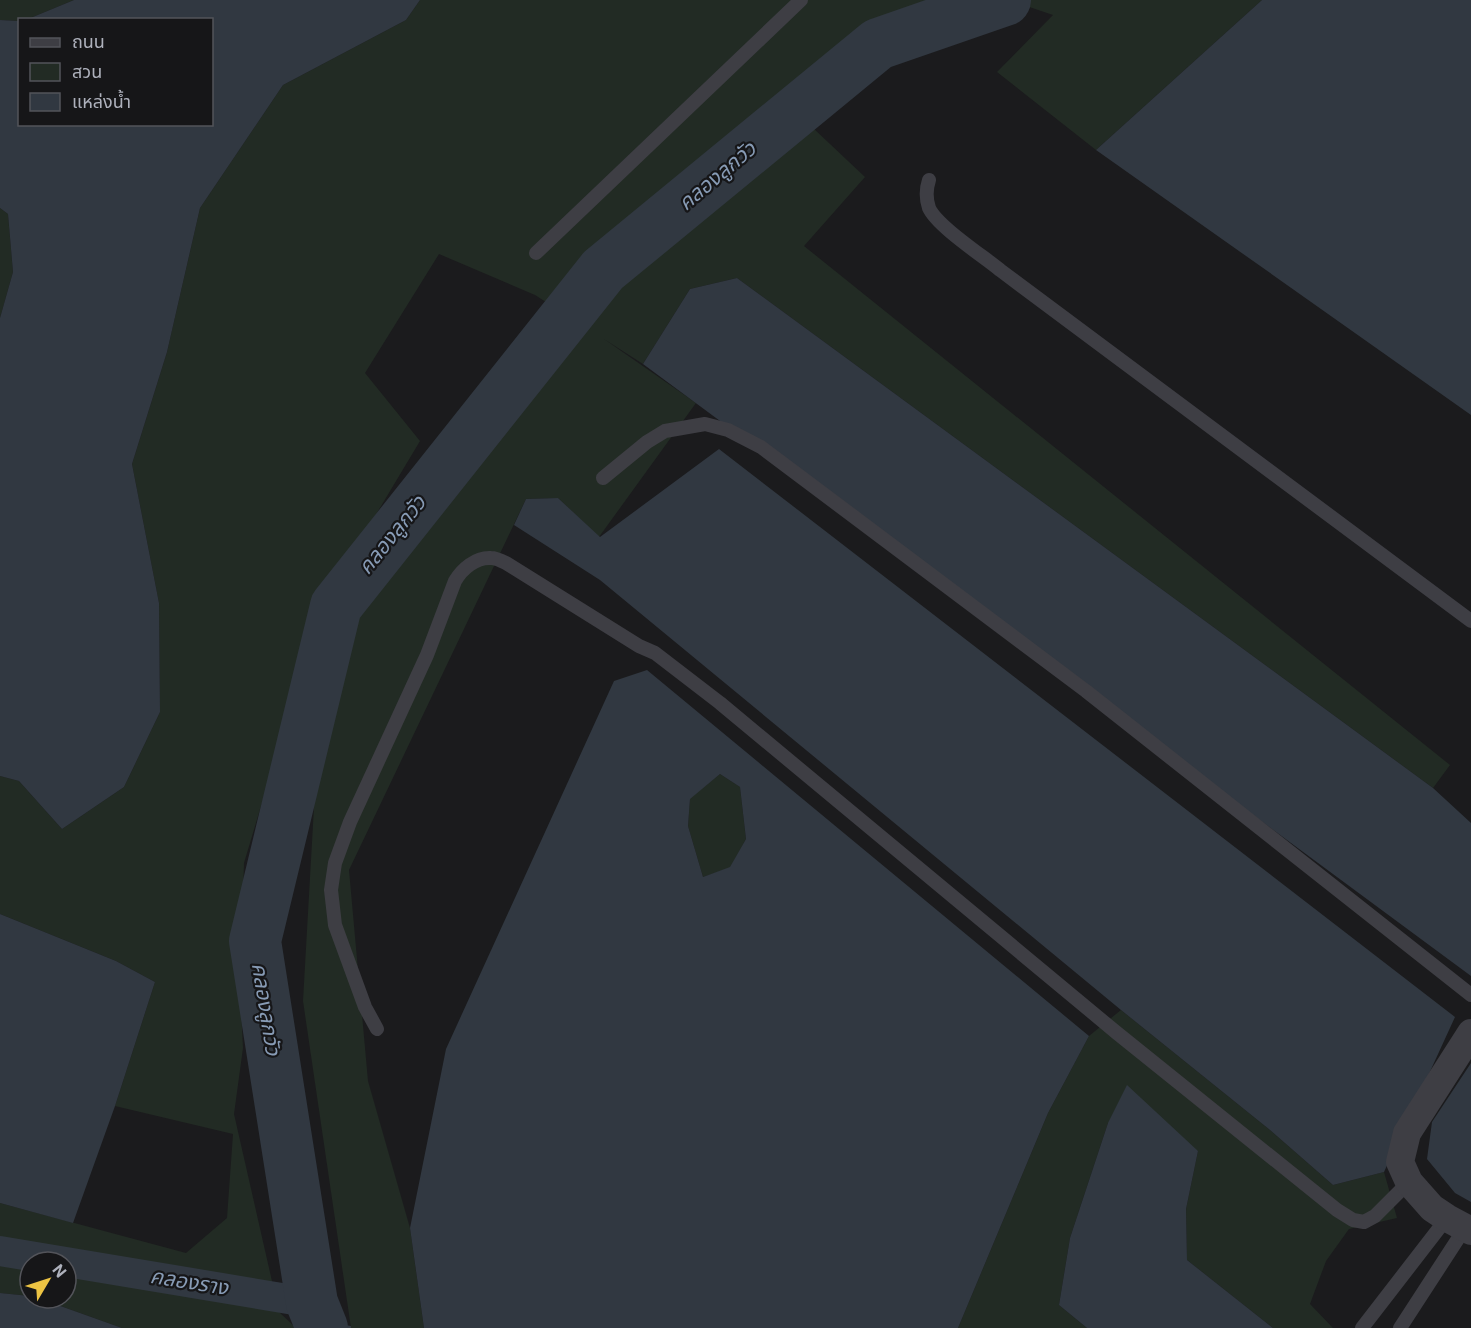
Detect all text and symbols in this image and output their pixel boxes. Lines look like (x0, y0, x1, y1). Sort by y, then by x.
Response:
legend (18, 18, 213, 126)
text: ถนน (72, 31, 105, 52)
text: สวน (72, 61, 102, 82)
text: แหล่งน้ำ (72, 89, 131, 112)
water label: คลองลูกวัว (673, 136, 762, 216)
water label: คลองลูกวัว (353, 491, 432, 580)
water label: คลองลูกวัว (246, 961, 285, 1058)
north arrow (18, 1250, 78, 1310)
text: N (48, 1261, 70, 1281)
water label: คลองราง (148, 1264, 231, 1300)

